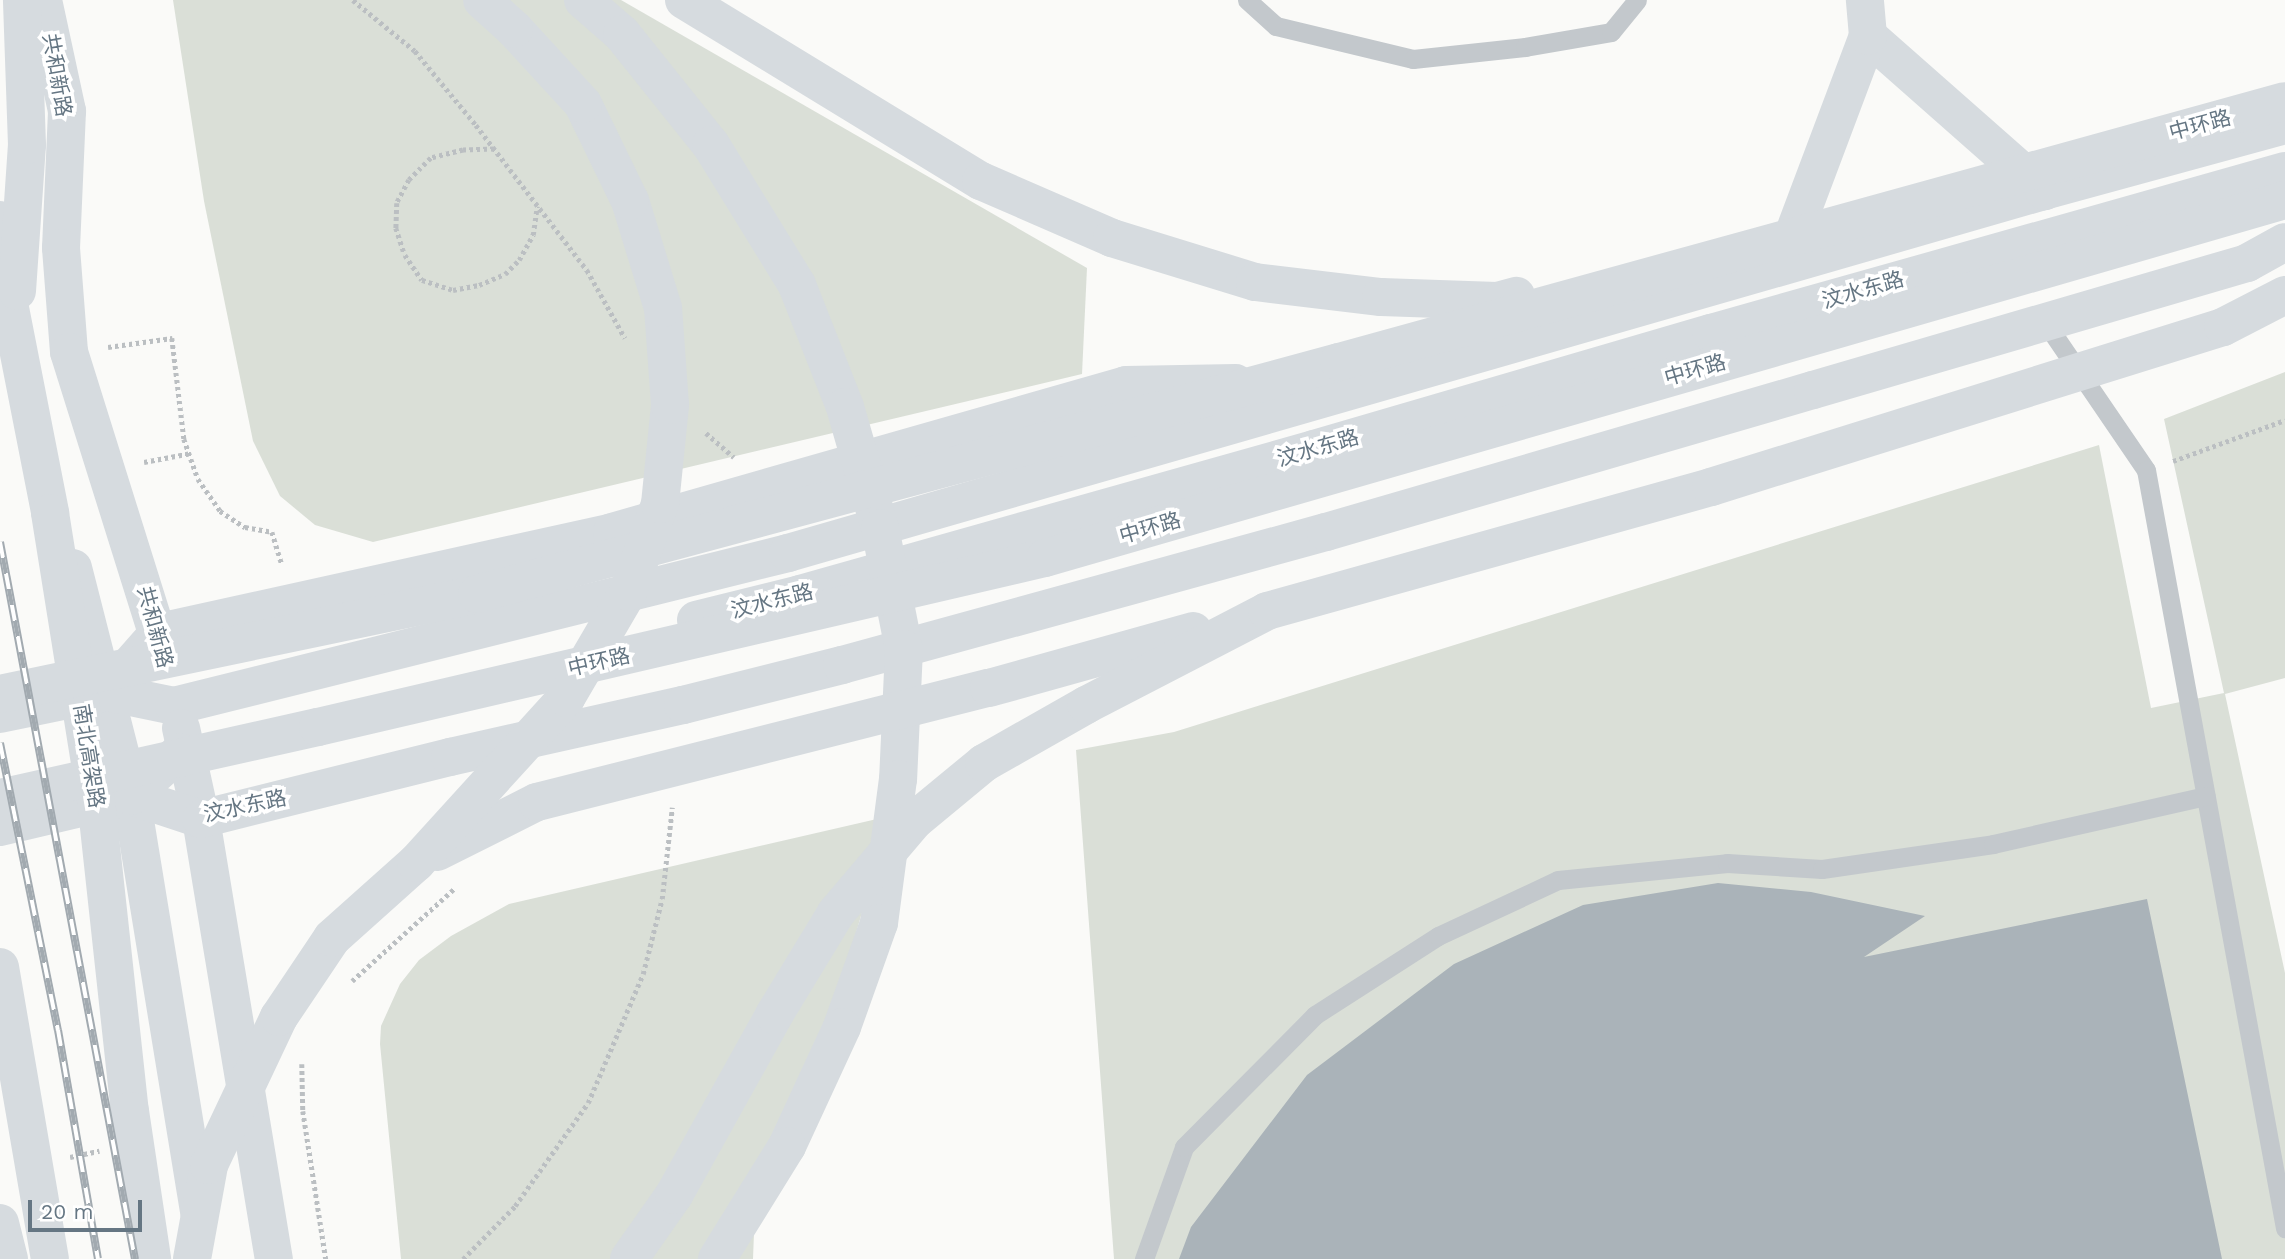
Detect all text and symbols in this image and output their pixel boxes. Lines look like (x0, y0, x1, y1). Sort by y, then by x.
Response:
street label: 共和新路 (37, 31, 77, 119)
street label: 中环路 (2166, 105, 2234, 145)
street label: 汶水东路 (1819, 266, 1907, 314)
street label: 中环路 (1661, 349, 1729, 391)
street label: 汶水东路 (1274, 424, 1362, 472)
street label: 中环路 (1116, 507, 1184, 549)
street label: 汶水东路 (728, 579, 816, 623)
street label: 共和新路 (132, 583, 178, 671)
street label: 中环路 (565, 643, 633, 681)
street label: 南北高架路 (68, 702, 110, 810)
street label: 汶水东路 (201, 785, 289, 827)
scale bar (32, 1186, 145, 1230)
text: 20 m (41, 1199, 93, 1224)

